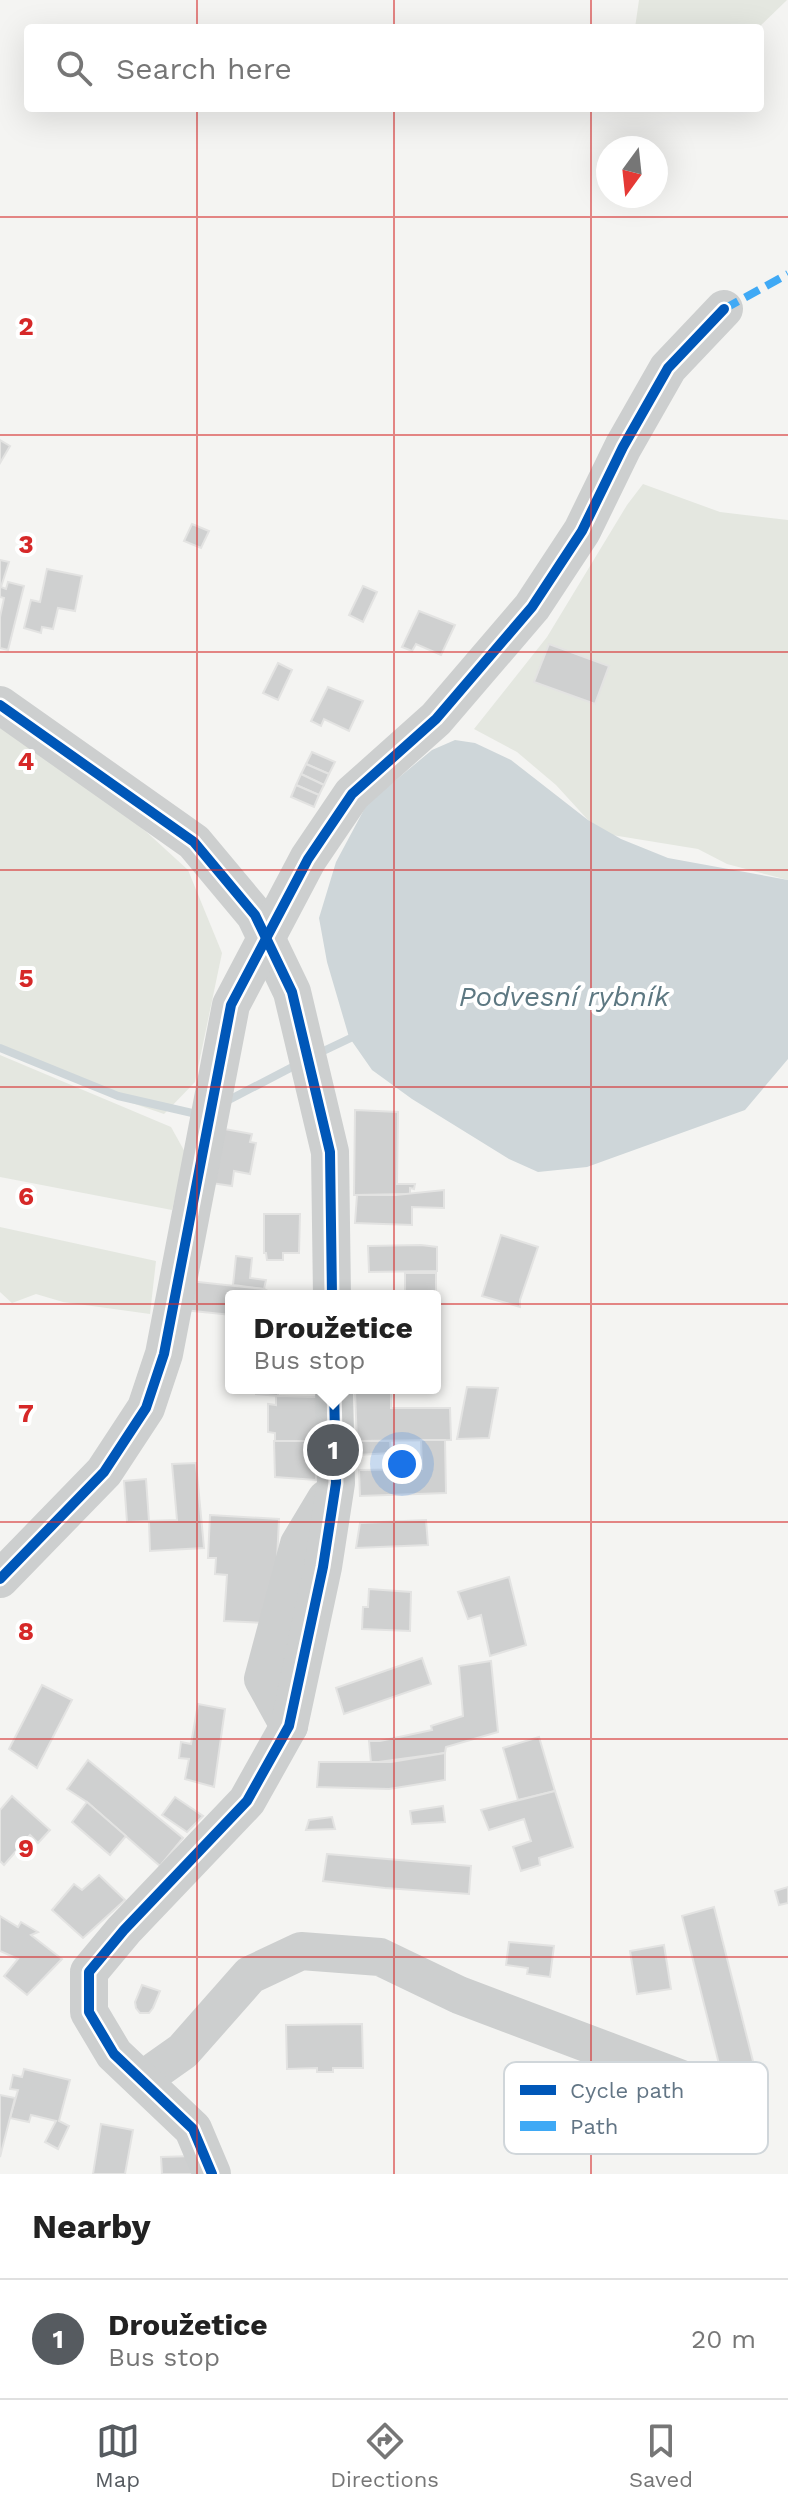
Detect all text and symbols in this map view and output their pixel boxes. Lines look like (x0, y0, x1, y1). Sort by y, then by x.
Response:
search box (24, 24, 764, 112)
icon: search (52, 46, 96, 90)
text: Search here (116, 51, 292, 86)
north arrow (596, 136, 668, 208)
text: 2 (18, 311, 34, 341)
text: 3 (18, 529, 34, 559)
text: 4 (18, 746, 35, 776)
text: 5 (18, 963, 34, 993)
water label: Podvesní rybník (459, 980, 670, 1013)
text: 6 (18, 1181, 34, 1211)
popup (225, 1290, 441, 1394)
text: Droužetice (253, 1310, 413, 1345)
text: Bus stop (253, 1345, 365, 1375)
text: 7 (18, 1398, 34, 1428)
pin: 1 (307, 1420, 359, 1480)
your location (382, 1444, 422, 1484)
text: 8 (18, 1616, 34, 1646)
text: 9 (18, 1833, 34, 1863)
legend (504, 2062, 768, 2154)
text: Cycle path (570, 2078, 684, 2103)
text: Path (570, 2114, 618, 2139)
text: Nearby (32, 2206, 151, 2246)
text: Droužetice (108, 2307, 268, 2342)
text: 1 (52, 2324, 64, 2354)
text: 20 m (691, 2324, 756, 2354)
text: Bus stop (108, 2342, 220, 2372)
tab: Map (95, 2419, 140, 2492)
tab: Directions (330, 2419, 439, 2492)
tab: Saved (629, 2419, 693, 2492)

